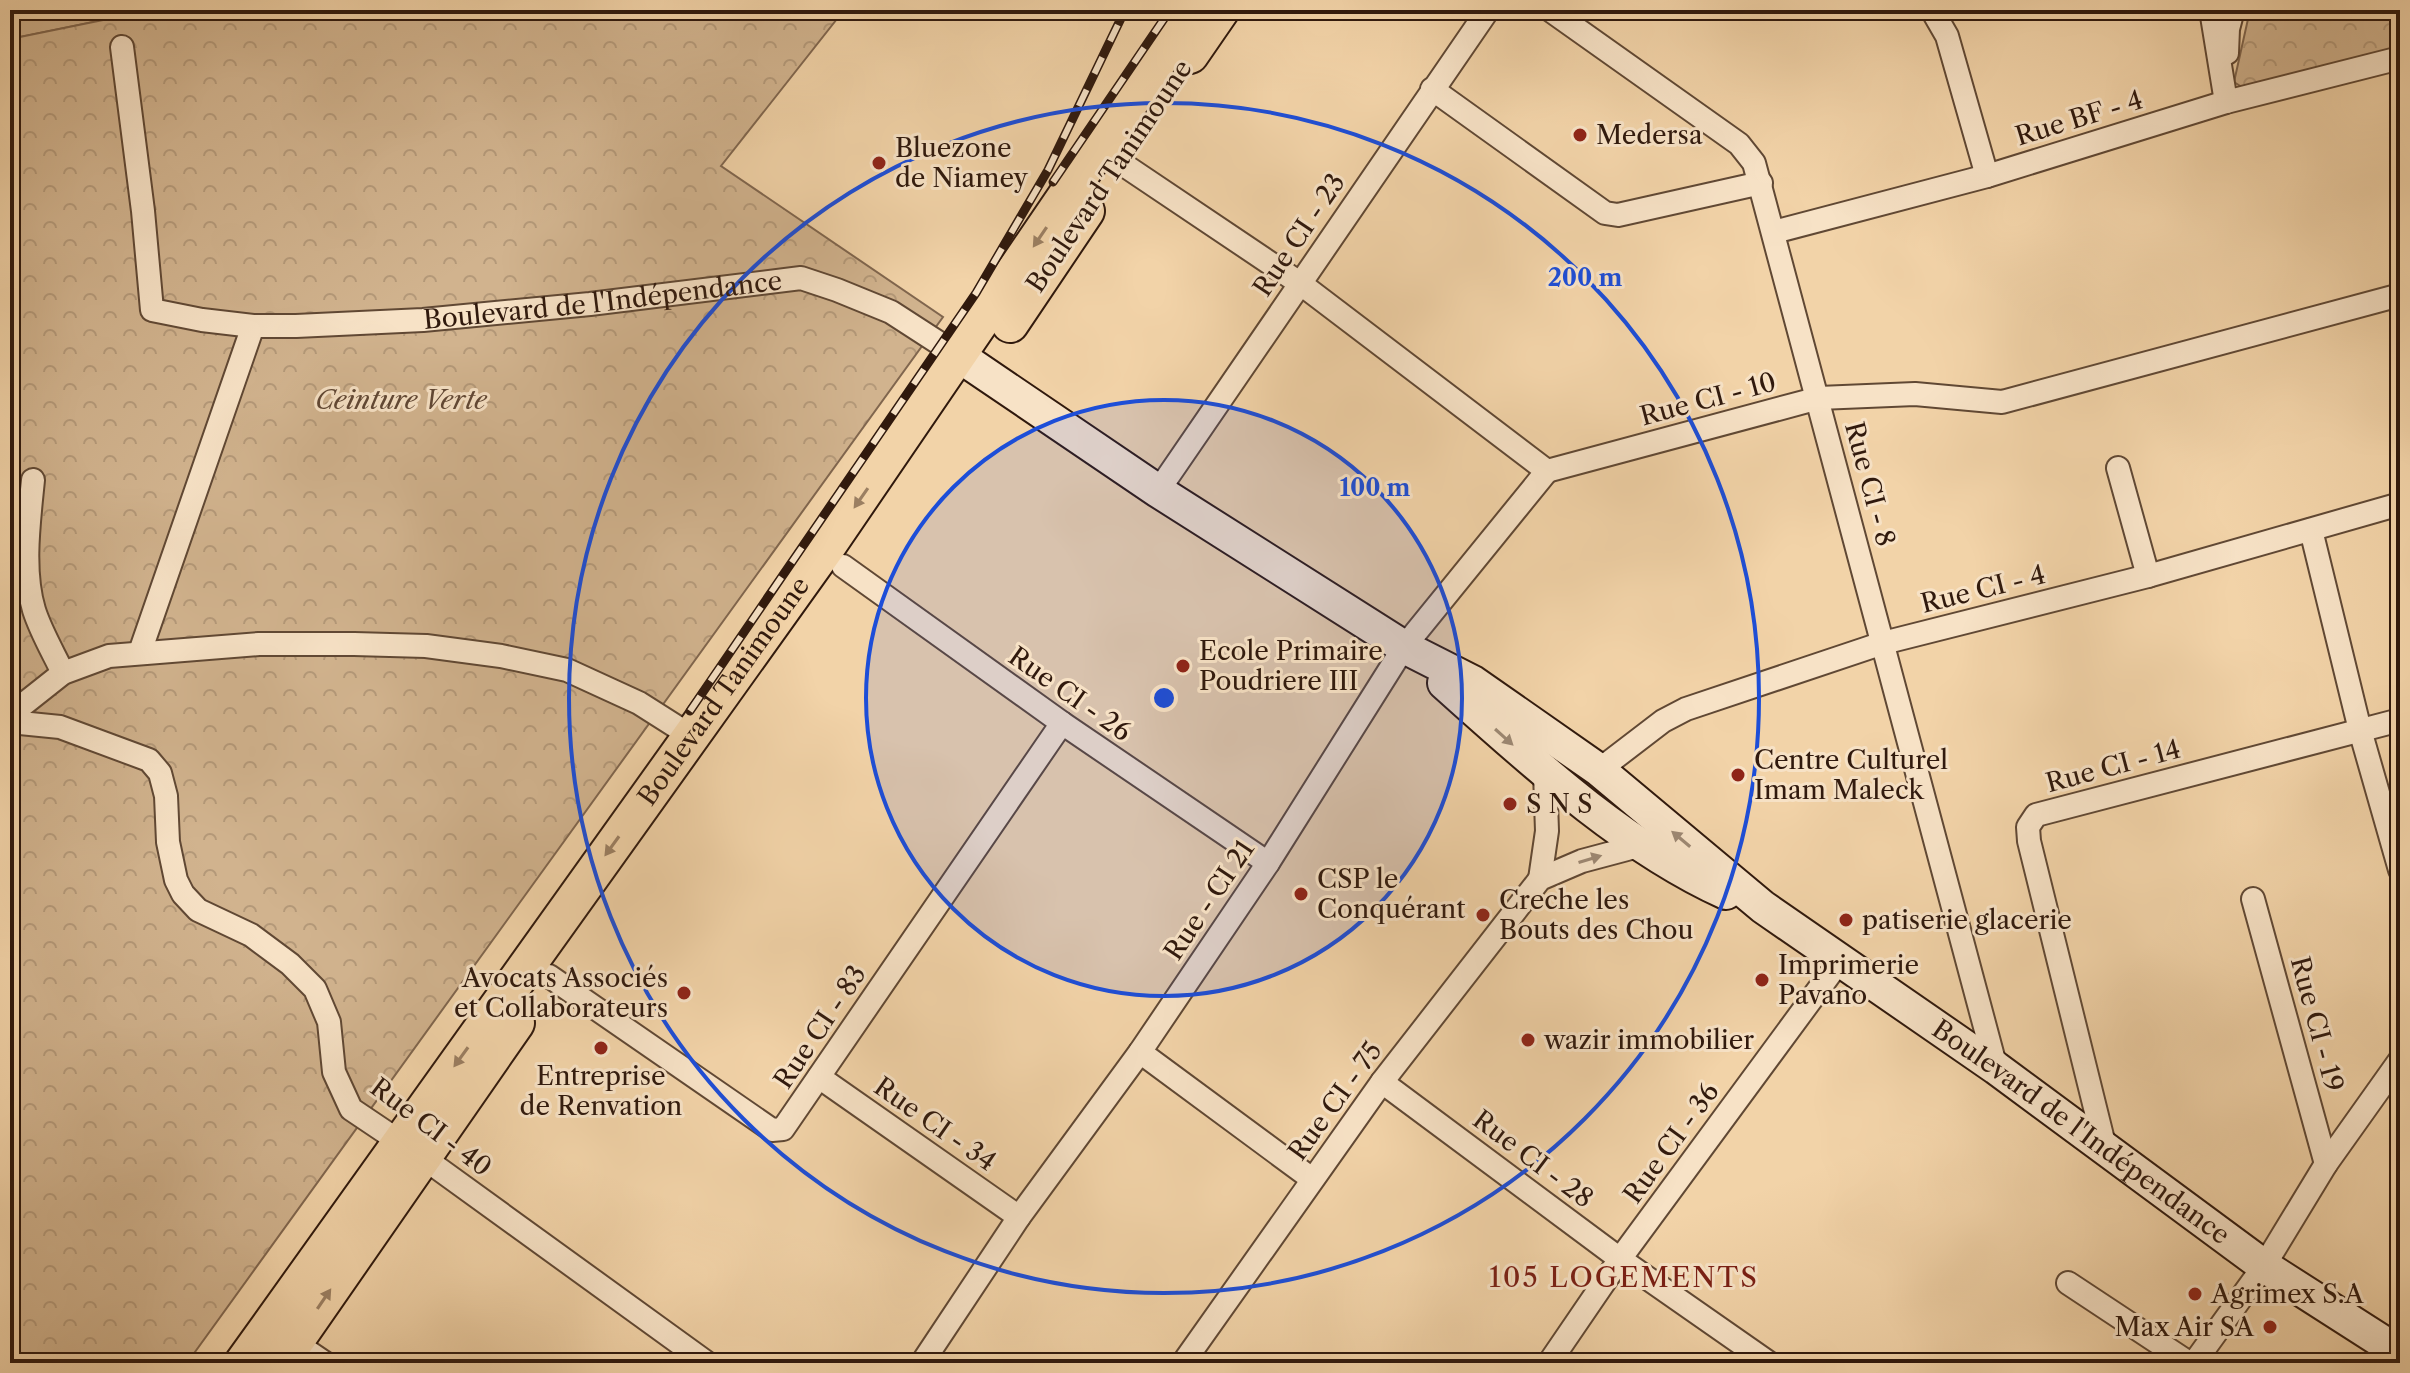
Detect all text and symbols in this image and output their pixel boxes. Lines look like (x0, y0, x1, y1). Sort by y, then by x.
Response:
street label: Boulevard Tanimoune (1019, 54, 1199, 298)
street label: Rue BF - 4 (2012, 83, 2146, 153)
place label: Medersa (1596, 119, 1703, 151)
marker: Medersa (1571, 126, 1589, 144)
place label: Bluezone de Niamey (895, 132, 1028, 194)
marker: Bluezone de Niamey (870, 154, 888, 172)
street label: Rue CI - 23 (1246, 167, 1352, 303)
one-way arrow (1033, 226, 1047, 248)
text: 200 m (1548, 263, 1622, 292)
street label: Boulevard de l'Indépendance (422, 264, 784, 336)
street label: Rue CI - 10 (1636, 365, 1780, 433)
park label: Ceinture Verte (315, 384, 488, 416)
street label: Rue CI - 8 (1838, 418, 1902, 550)
text: 100 m (1339, 473, 1411, 502)
one-way arrow (854, 487, 869, 508)
street label: Rue CI - 4 (1917, 558, 2049, 620)
street label: Boulevard Tanimoune (631, 571, 816, 812)
place label: Ecole Primaire Poudriere III (1199, 635, 1383, 697)
street label: Rue CI - 26 (1003, 640, 1137, 748)
marker: Ecole Primaire Poudriere III (1174, 657, 1192, 675)
centre of rings (1150, 684, 1178, 712)
one-way arrow (1495, 727, 1514, 745)
street label: Rue CI - 14 (2042, 733, 2184, 799)
place label: Centre Culturel Imam Maleck (1754, 744, 1948, 806)
marker: Centre Culturel Imam Maleck (1729, 766, 1747, 784)
place label: S N S (1526, 788, 1592, 820)
marker: S N S (1501, 795, 1519, 813)
one-way arrow (1672, 831, 1692, 848)
street label: Rue - CI 21 (1157, 834, 1261, 966)
one-way arrow (605, 835, 620, 856)
one-way arrow (1579, 852, 1603, 865)
place label: CSP le Conquérant (1317, 863, 1466, 925)
place label: Creche les Bouts des Chou (1499, 884, 1693, 946)
marker: CSP le Conquérant (1292, 885, 1310, 903)
place label: patiserie glacerie (1862, 904, 2072, 936)
marker: Creche les Bouts des Chou (1474, 906, 1492, 924)
marker: patiserie glacerie (1837, 911, 1855, 929)
place label: Imprimerie Pavano (1778, 949, 1919, 1011)
street label: Rue CI - 19 (2284, 953, 2350, 1095)
street label: Rue CI - 83 (767, 959, 873, 1095)
place label: Avocats Associés et Collaborateurs (454, 962, 668, 1024)
marker: Imprimerie Pavano (1753, 971, 1771, 989)
marker: Avocats Associés et Collaborateurs (675, 984, 693, 1002)
street label: Boulevard de l'Indépendance (1926, 1013, 2236, 1251)
place label: wazir immobilier (1543, 1024, 1754, 1056)
marker: wazir immobilier (1519, 1031, 1537, 1049)
street label: Rue CI - 75 (1281, 1035, 1389, 1167)
marker: Entreprise de Renvation (592, 1039, 610, 1057)
one-way arrow (453, 1047, 469, 1067)
place label: Entreprise de Renvation (520, 1060, 682, 1122)
street label: Rue CI - 34 (868, 1070, 1002, 1178)
street label: Rue CI - 40 (364, 1071, 498, 1183)
street label: Rue CI - 36 (1616, 1076, 1726, 1210)
street label: Rue CI - 28 (1466, 1103, 1600, 1215)
district label: 105 LOGEMENTS (1489, 1260, 1759, 1294)
place label: Agrimex S.A (2210, 1278, 2365, 1310)
marker: Agrimex S.A (2186, 1285, 2204, 1303)
one-way arrow (316, 1288, 331, 1309)
place label: Max Air SA (2115, 1311, 2255, 1343)
marker: Max Air SA (2261, 1318, 2279, 1336)

